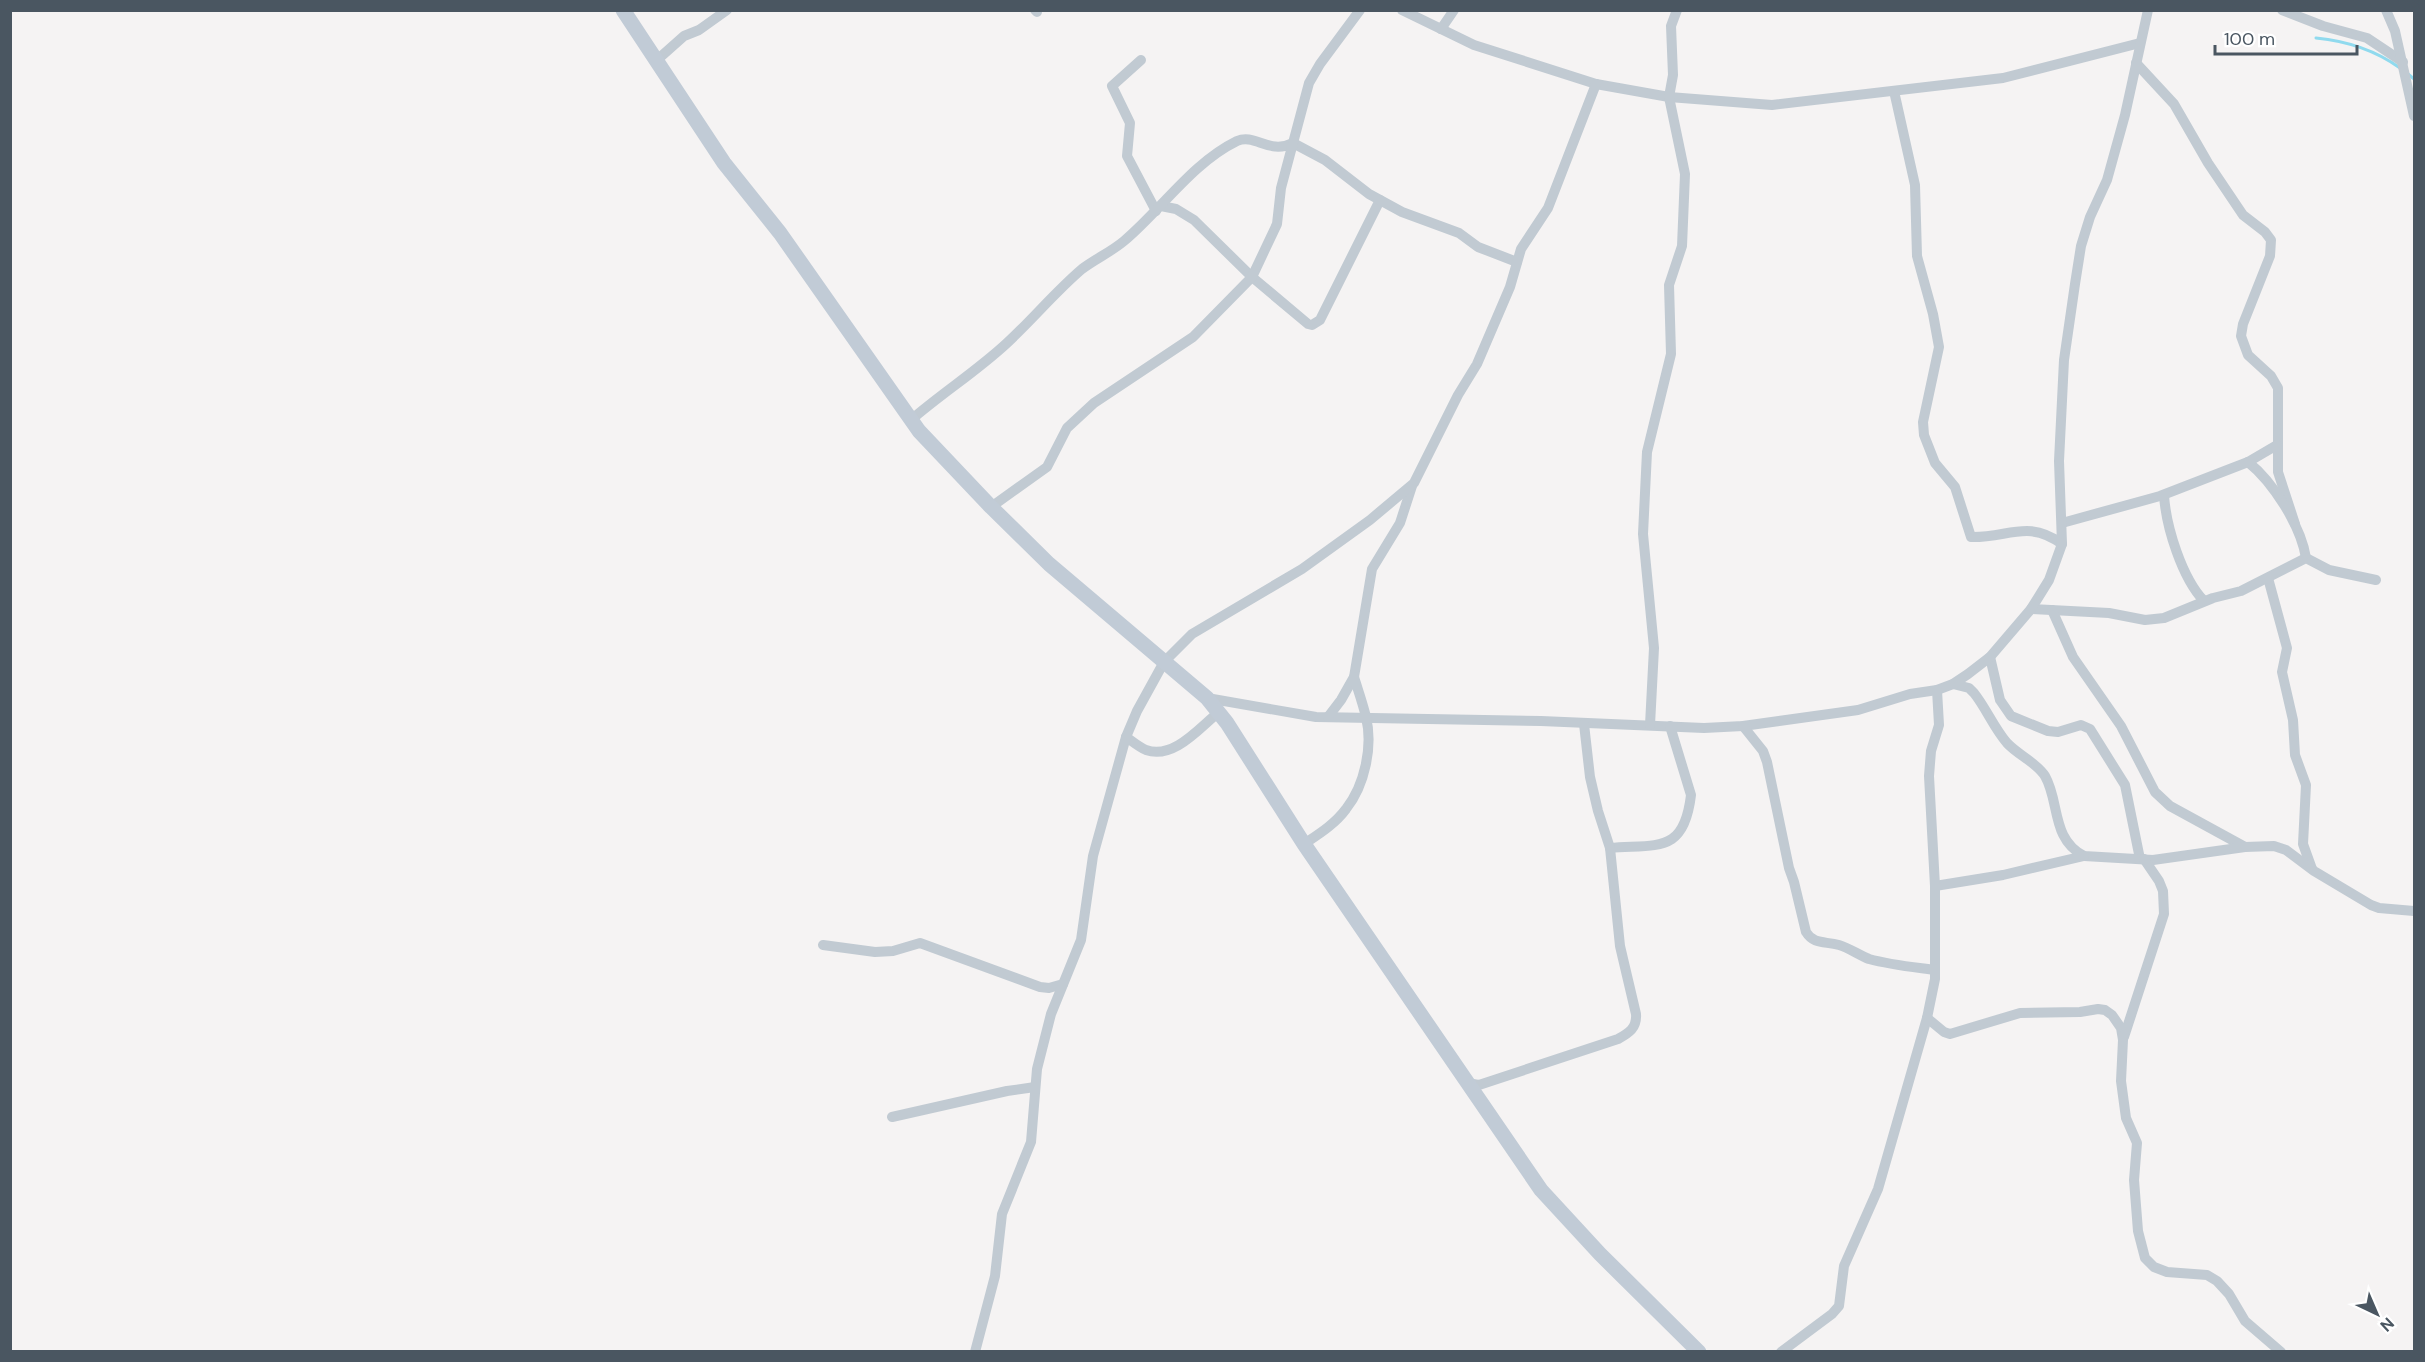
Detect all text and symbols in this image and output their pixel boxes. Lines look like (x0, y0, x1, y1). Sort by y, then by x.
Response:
scale bar (2215, 18, 2358, 56)
text: 100 m (2224, 27, 2275, 51)
north arrow (2347, 1284, 2407, 1344)
text: N (2376, 1313, 2399, 1336)

